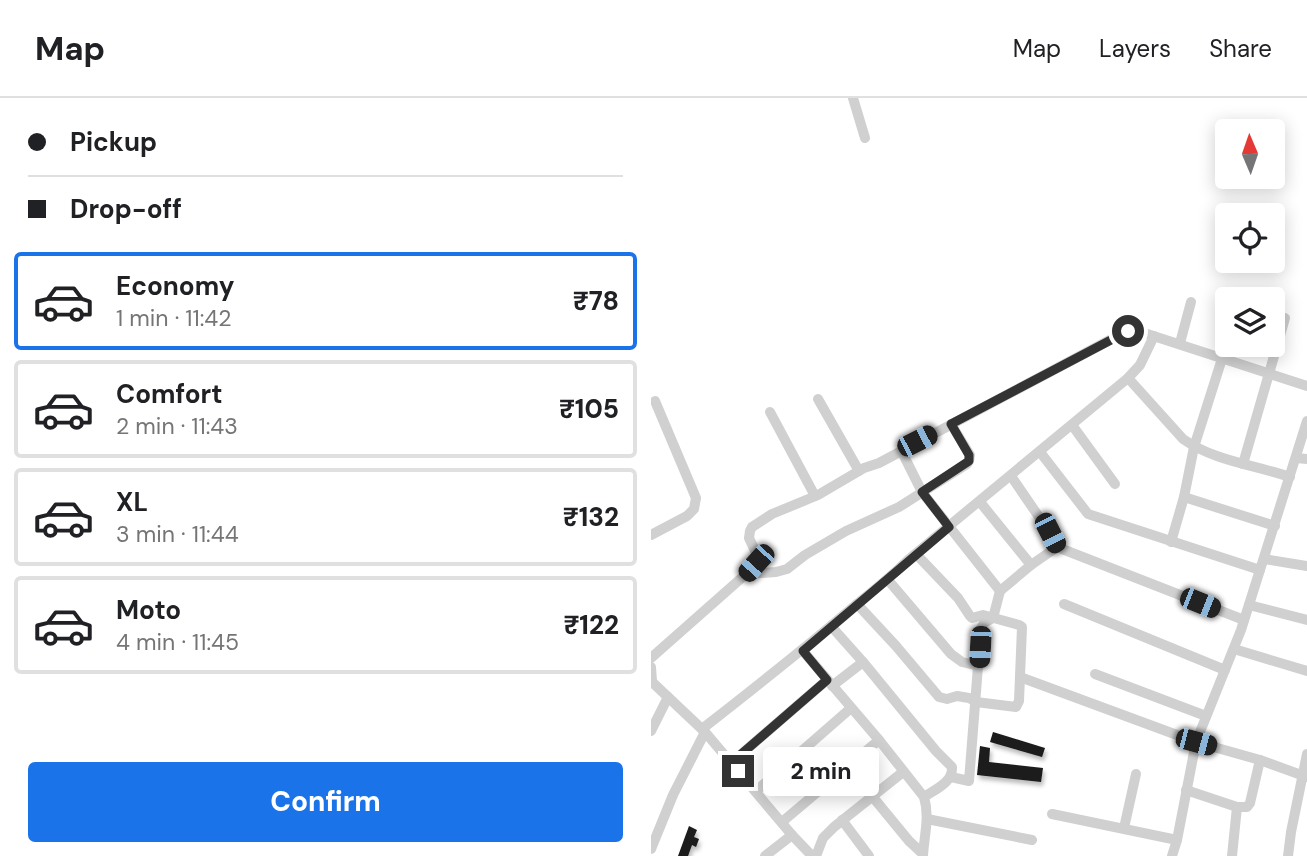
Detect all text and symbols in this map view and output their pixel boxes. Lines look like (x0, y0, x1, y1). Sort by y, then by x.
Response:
text: Map (35, 27, 105, 70)
text: Map (1013, 33, 1061, 64)
text: Layers (1099, 33, 1171, 64)
text: Share (1209, 33, 1272, 64)
north arrow (1215, 119, 1285, 189)
map controls (1215, 119, 1285, 357)
text: Pickup (70, 125, 157, 159)
text: Drop-off (70, 192, 182, 226)
button: locate (1215, 203, 1285, 273)
text: Economy (116, 269, 234, 303)
icon: car (32, 270, 95, 333)
text: ₹78 (573, 284, 619, 318)
button: layers (1215, 287, 1285, 357)
text: 1 min · 11:42 (116, 303, 232, 333)
route start (1112, 315, 1144, 347)
text: Comfort (116, 377, 222, 411)
icon: car (32, 378, 95, 441)
text: ₹105 (559, 392, 619, 426)
text: 2 min · 11:43 (116, 411, 238, 441)
car (894, 422, 941, 460)
text: XL (116, 485, 148, 519)
icon: car (32, 486, 95, 549)
text: ₹132 (563, 500, 619, 534)
car (1032, 510, 1069, 556)
text: 3 min · 11:44 (116, 519, 239, 549)
car (735, 540, 778, 586)
car (1177, 585, 1224, 621)
text: Moto (116, 593, 181, 627)
icon: car (32, 594, 95, 657)
text: ₹122 (563, 608, 619, 642)
car (969, 625, 992, 669)
text: 4 min · 11:45 (116, 627, 239, 657)
car (1173, 726, 1220, 758)
callout: 2 min (763, 746, 878, 796)
route end (722, 755, 754, 787)
text: 2 min (790, 756, 852, 786)
button: Confirm (28, 762, 623, 842)

